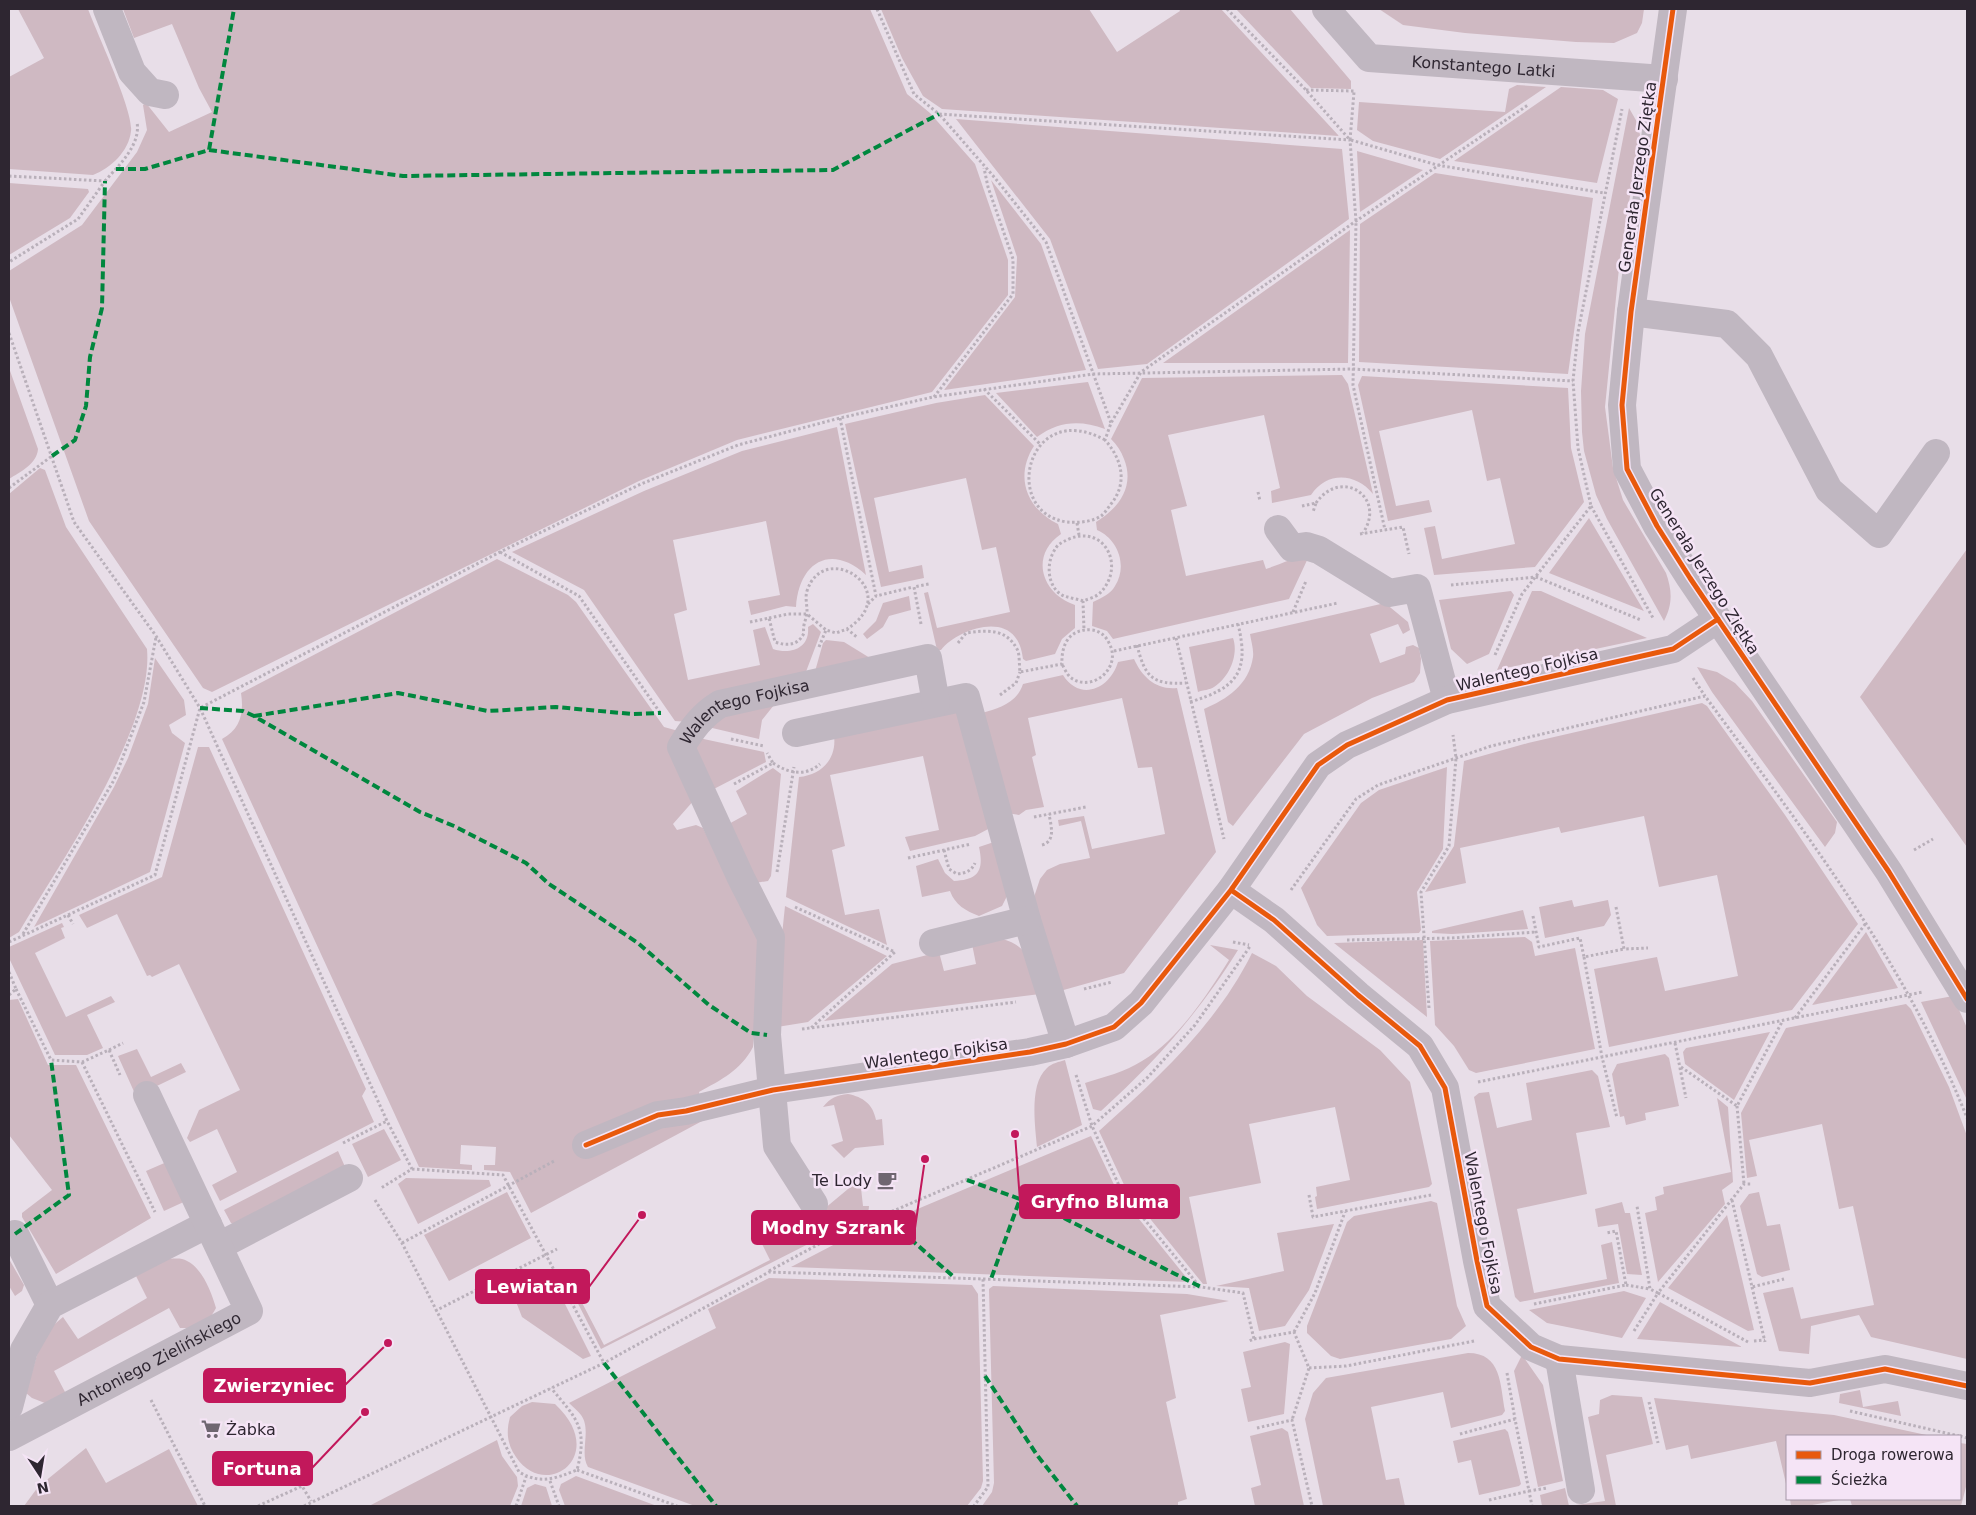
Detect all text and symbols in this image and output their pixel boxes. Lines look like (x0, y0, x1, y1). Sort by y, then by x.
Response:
street label: Konstantego Latki (1411, 52, 1556, 81)
street label: Generała Jerzego Ziętka (1615, 80, 1660, 274)
street label: Generała Jerzego Ziętka (1645, 484, 1764, 658)
street label: Walentego Fojkisa (1454, 644, 1600, 695)
street label: Walentego Fojkisa (676, 676, 811, 748)
street label: Walentego Fojkisa (863, 1034, 1009, 1073)
street label: Walentego Fojkisa (1460, 1150, 1507, 1296)
cafe icon: Te Lody (876, 1169, 898, 1191)
place label: Te Lody (811, 1171, 872, 1190)
callout: Gryfno Bluma (1020, 1185, 1179, 1218)
text: Gryfno Bluma (1031, 1191, 1169, 1212)
callout: Modny Szrank (752, 1211, 915, 1244)
text: Modny Szrank (761, 1217, 906, 1238)
callout: Lewiatan (476, 1270, 589, 1303)
text: Lewiatan (486, 1276, 578, 1297)
street label: Antoniego Zielińskiego (74, 1308, 244, 1410)
callout: Zwierzyniec (204, 1369, 345, 1402)
text: Zwierzyniec (213, 1375, 335, 1396)
supermarket icon: Żabka (200, 1418, 222, 1440)
place label: Żabka (226, 1420, 276, 1439)
legend (1786, 1435, 1961, 1500)
text: Droga rowerowa (1831, 1446, 1954, 1464)
north arrow (15, 1450, 65, 1500)
callout: Fortuna (213, 1452, 312, 1485)
text: Fortuna (222, 1458, 302, 1479)
text: Ścieżka (1831, 1470, 1888, 1489)
text: N (35, 1479, 50, 1497)

